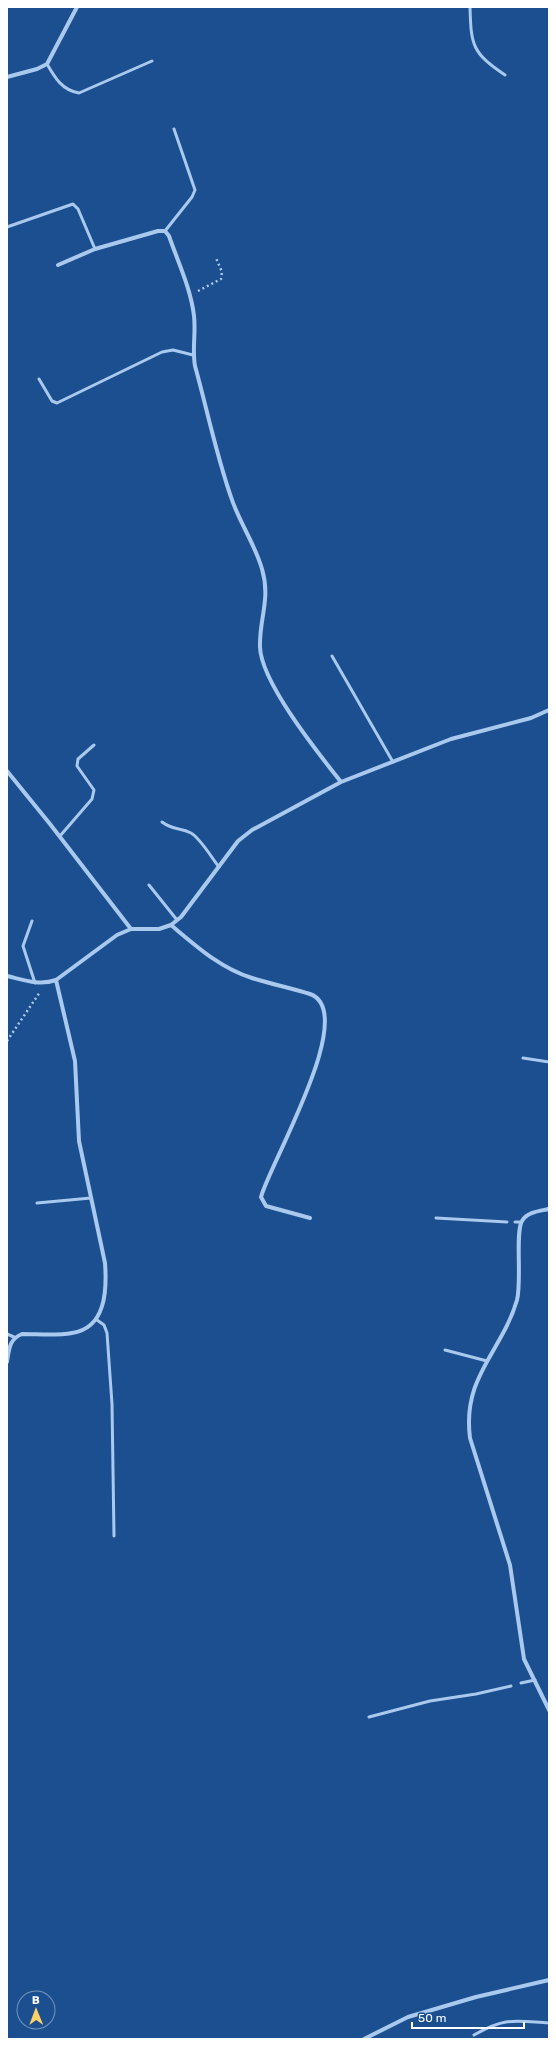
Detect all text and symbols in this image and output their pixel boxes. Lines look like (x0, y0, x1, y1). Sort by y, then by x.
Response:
north arrow (16, 1990, 56, 2030)
text: B (32, 1994, 40, 2007)
scale bar (412, 2004, 524, 2030)
text: 50 m (418, 2011, 446, 2025)

